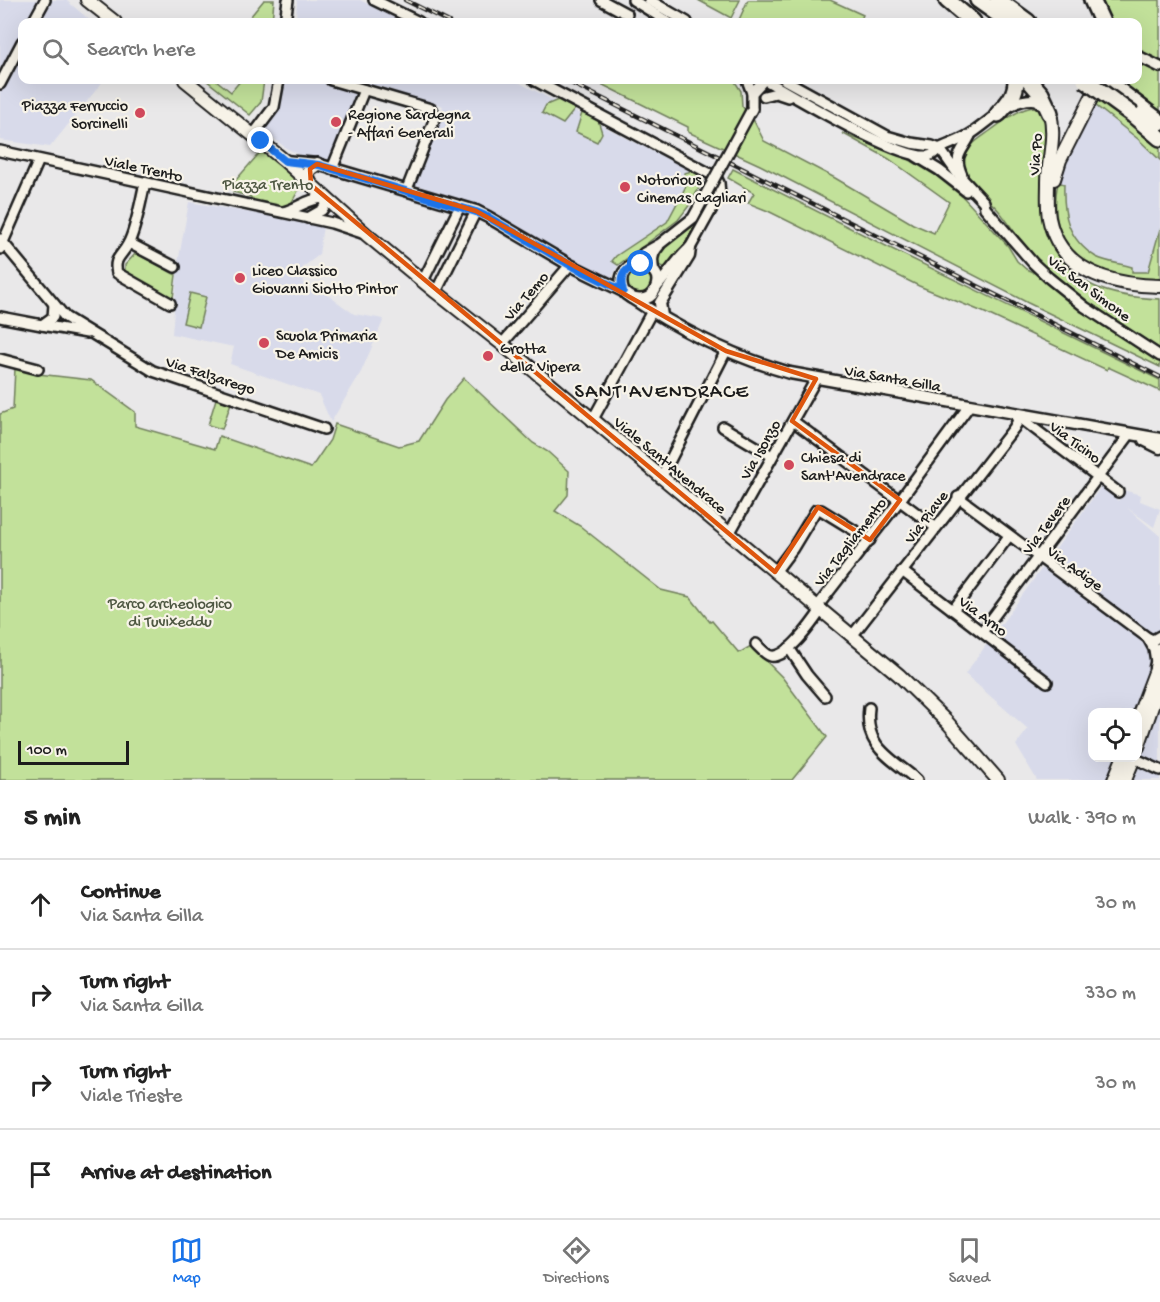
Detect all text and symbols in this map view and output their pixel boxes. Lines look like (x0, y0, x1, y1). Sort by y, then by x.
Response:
search box (18, 18, 1142, 84)
icon: search (39, 35, 72, 68)
text: Search here (87, 38, 195, 64)
place label: Piazza Ferruccio Sorcinelli (21, 98, 128, 135)
marker: Piazza Ferruccio Sorcinelli (133, 106, 147, 120)
place label: Regione Sardegna - Affari Generali (348, 107, 471, 144)
marker: Regione Sardegna - Affari Generali (329, 115, 343, 129)
route end (247, 127, 273, 153)
street label: Via Po (1026, 133, 1048, 177)
street label: Viale Trento (102, 153, 184, 188)
place label: Notorious Cinemas Cagliari (637, 172, 747, 209)
park label: Piazza Trento (222, 177, 313, 196)
marker: Notorious Cinemas Cagliari (618, 180, 632, 194)
route start (627, 250, 653, 276)
street label: Via San Simone (1042, 252, 1134, 328)
place label: Liceo Classico Giovanni Siotto Pintor (252, 263, 398, 300)
street label: Via Temo (500, 269, 554, 327)
marker: Liceo Classico Giovanni Siotto Pintor (233, 271, 247, 285)
place label: Scuola Primaria De Amicis (275, 328, 378, 365)
marker: Scuola Primaria De Amicis (257, 336, 271, 350)
place label: Grotta della Vipera (500, 341, 582, 378)
marker: Grotta della Vipera (481, 349, 495, 363)
street label: Via Falzarego (162, 354, 257, 401)
street label: Via Santa Gilla (842, 362, 943, 398)
district label: SANT'AVENDRACE (575, 382, 750, 405)
street label: Viale Sant'Avendrace (608, 413, 730, 520)
street label: Via Isonzo (737, 417, 787, 485)
street label: Via Ticino (1044, 418, 1103, 469)
place label: Chiesa di Sant'Avendrace (801, 450, 906, 487)
marker: Chiesa di Sant'Avendrace (782, 458, 796, 472)
street label: Via Piave (901, 487, 954, 549)
street label: Via Tevere (1019, 492, 1076, 560)
street label: Via Tagliamento (811, 495, 892, 592)
street label: Via Adige (1041, 543, 1106, 597)
street label: Via Arno (953, 593, 1010, 642)
park label: Parco archeologico di Tuvixeddu (107, 596, 232, 633)
map controls (1088, 708, 1142, 762)
button: locate (1088, 708, 1142, 762)
scale bar (18, 738, 129, 766)
text: 100 m (27, 742, 67, 761)
text: 5 min (24, 804, 80, 835)
text: Walk · 390 m (1028, 808, 1136, 831)
text: Continue (81, 880, 161, 906)
icon: ahead (24, 888, 57, 921)
text: 30 m (1095, 893, 1136, 916)
text: Via Santa Gilla (81, 906, 203, 929)
text: Turn right (81, 970, 169, 996)
icon: right (24, 978, 57, 1011)
text: 330 m (1085, 983, 1136, 1006)
text: Via Santa Gilla (81, 996, 203, 1019)
text: Turn right (81, 1060, 169, 1086)
icon: right (24, 1068, 57, 1101)
text: 30 m (1095, 1073, 1136, 1096)
text: Viale Trieste (81, 1086, 182, 1109)
icon: arrive (24, 1158, 57, 1191)
text: Arrive at destination (81, 1161, 271, 1187)
tab: Map (170, 1234, 203, 1289)
tab: Directions (543, 1234, 609, 1289)
tab: Saved (949, 1234, 990, 1289)

